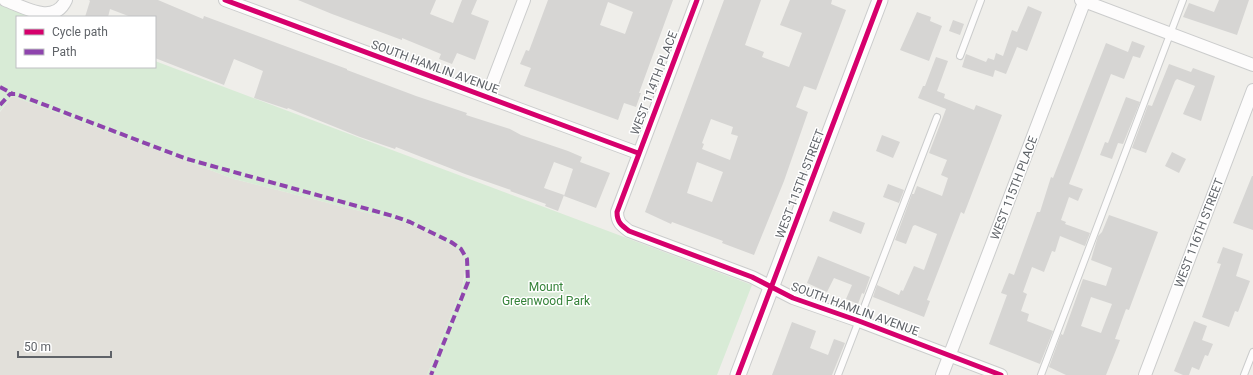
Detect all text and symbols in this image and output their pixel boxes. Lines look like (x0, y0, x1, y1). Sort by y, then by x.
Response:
legend (16, 16, 156, 68)
text: Cycle path (52, 25, 108, 39)
street label: WEST 114TH PLACE (628, 29, 680, 137)
street label: SOUTH HAMLIN AVENUE (369, 37, 501, 97)
text: Path (52, 45, 77, 59)
street label: WEST 115TH STREET (773, 127, 827, 241)
street label: WEST 115TH PLACE (988, 134, 1040, 242)
street label: WEST 116TH STREET (1172, 176, 1226, 290)
street label: SOUTH HAMLIN AVENUE (789, 279, 921, 339)
park label: Mount Greenwood Park (502, 280, 591, 308)
scale bar (18, 333, 111, 359)
text: 50 m (24, 340, 51, 354)

